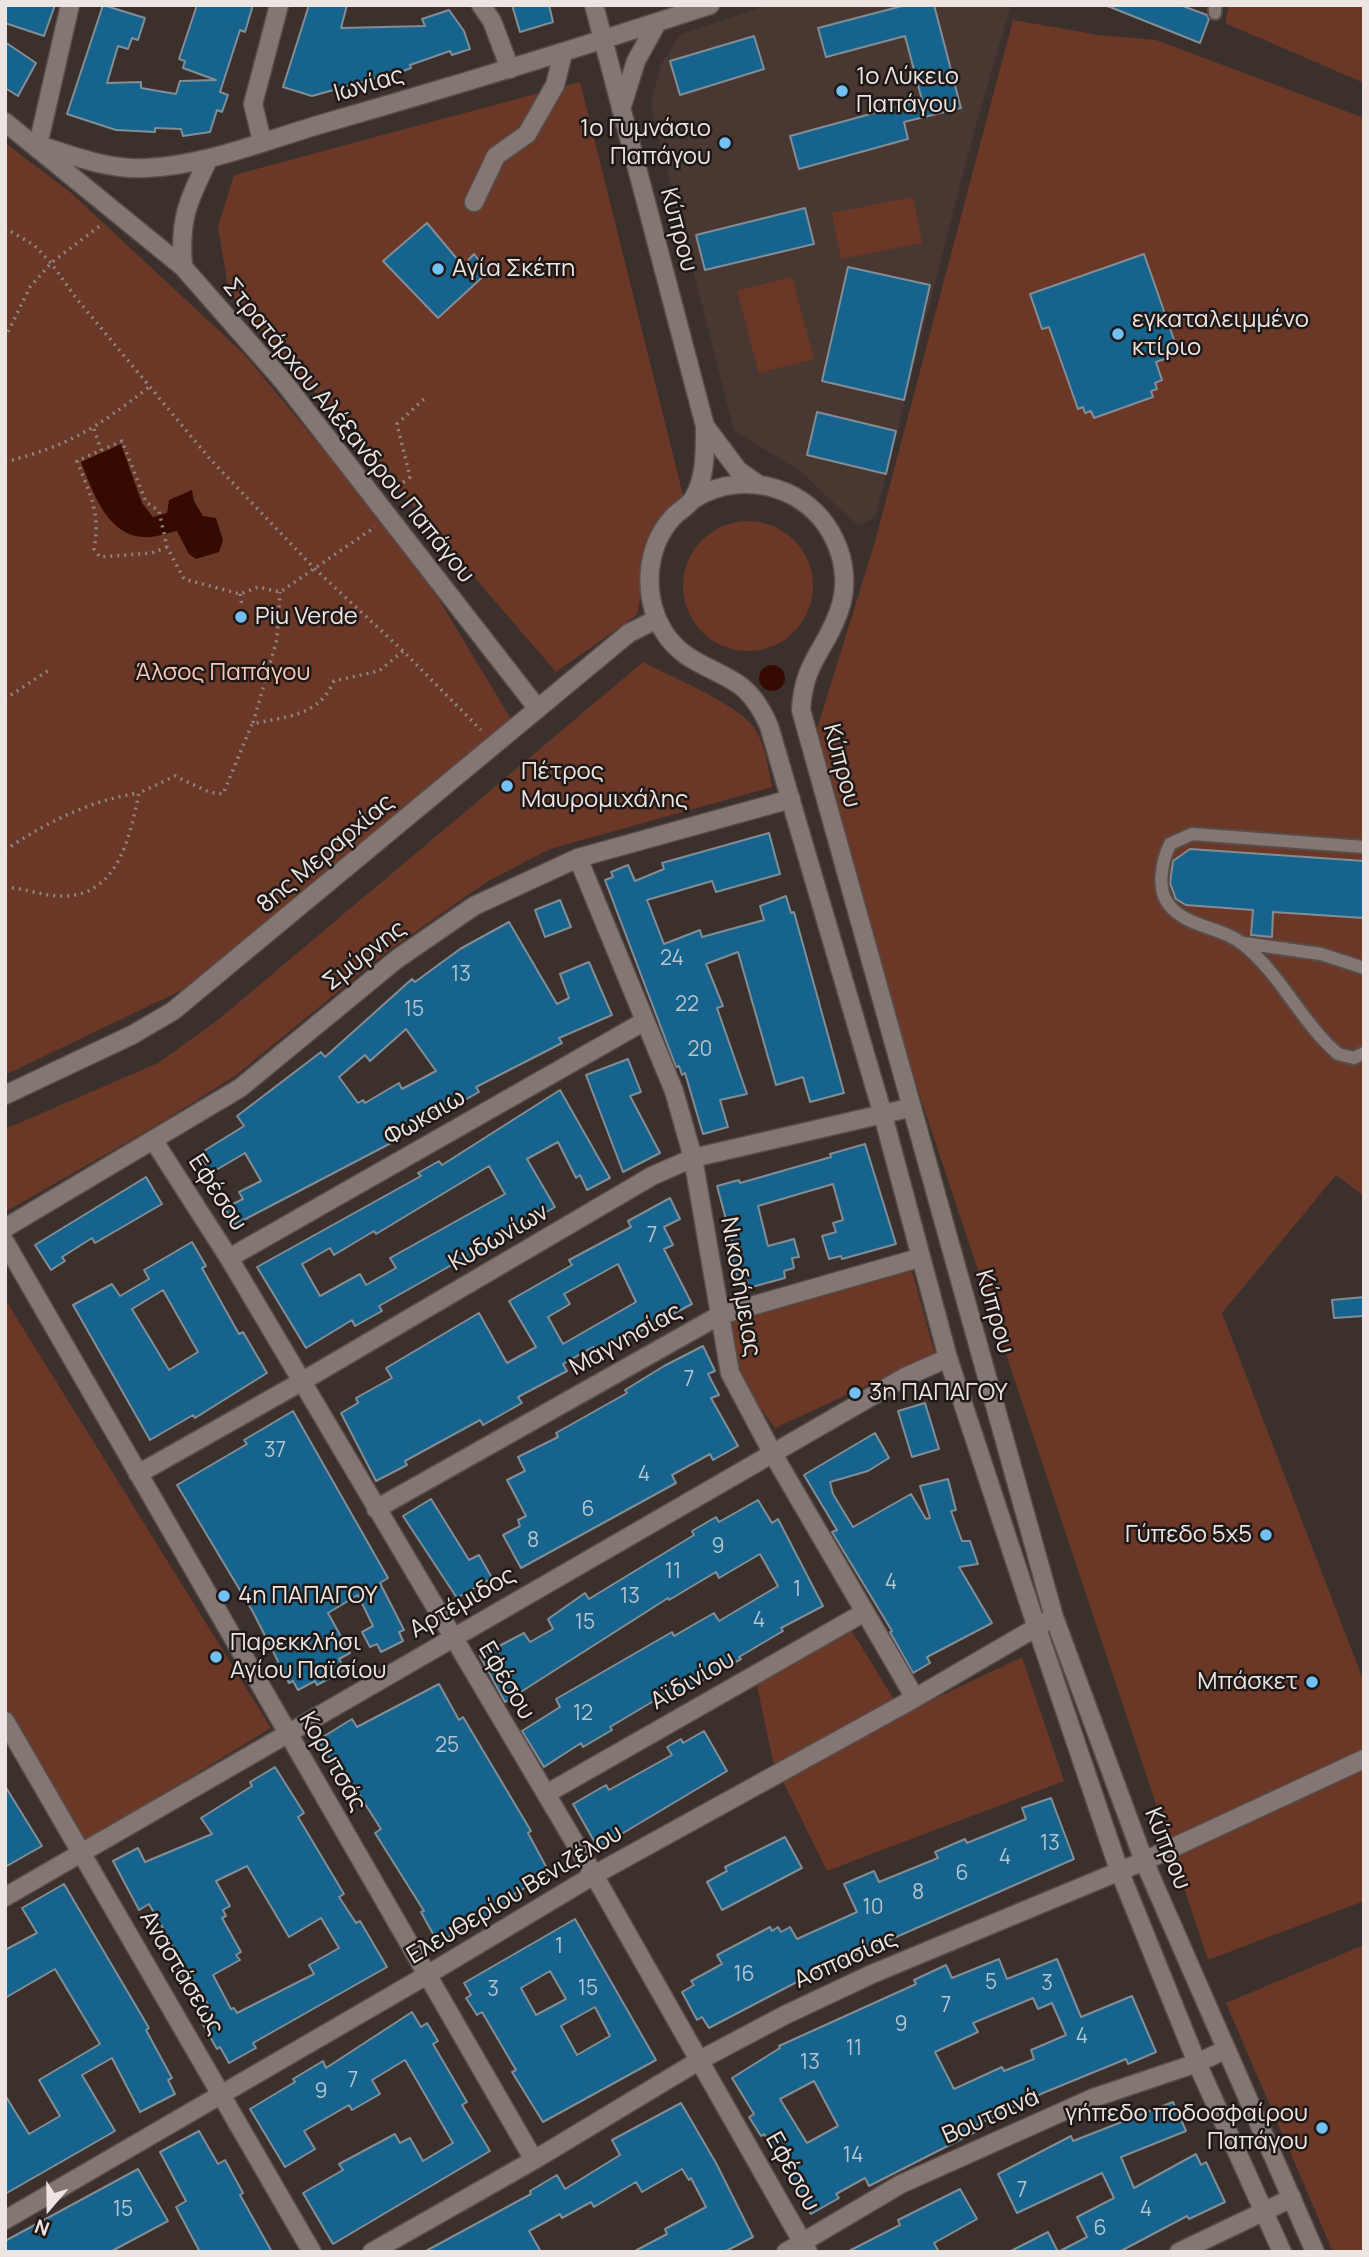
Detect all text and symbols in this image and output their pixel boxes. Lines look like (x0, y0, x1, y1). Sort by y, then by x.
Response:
street label: Ιωνίας (331, 61, 407, 109)
place label: 1ο Λύκειο Παπάγου (856, 63, 959, 119)
marker: 1ο Λύκειο Παπάγου (834, 83, 850, 99)
place label: 1ο Γυμνάσιο Παπάγου (580, 115, 711, 171)
marker: 1ο Γυμνάσιο Παπάγου (717, 135, 733, 151)
street label: Κύπρου (653, 185, 703, 275)
place label: Αγία Σκέπη (452, 255, 575, 283)
marker: Αγία Σκέπη (430, 261, 446, 277)
street label: Στρατάρχου Αλέξανδρου Παπάγου (216, 273, 480, 589)
place label: εγκαταλειμμένο κτίριο (1132, 306, 1309, 362)
marker: εγκαταλειμμένο κτίριο (1110, 326, 1126, 342)
place label: Piu Verde (255, 603, 358, 631)
marker: Piu Verde (233, 609, 249, 625)
park label: Άλσος Παπάγου (135, 659, 311, 687)
street label: Κύπρου (816, 721, 866, 811)
place label: Πέτρος Μαυρομιχάλης (521, 758, 688, 814)
marker: Πέτρος Μαυρομιχάλης (499, 778, 515, 794)
street label: 8ης Μεραρχίας (252, 788, 400, 920)
street label: Σμύρνης (318, 915, 412, 997)
house number: 24 (660, 946, 684, 972)
house number: 13 (451, 962, 471, 988)
house number: 22 (675, 992, 699, 1018)
house number: 15 (404, 997, 424, 1023)
house number: 20 (688, 1037, 712, 1063)
street label: Φωκαιω (380, 1083, 470, 1153)
street label: Εφέσου (182, 1149, 252, 1237)
street label: Κυδωνίων (444, 1198, 554, 1278)
street label: Νικοδήμειας (714, 1215, 766, 1359)
house number: 7 (647, 1223, 657, 1249)
street label: Κύπρου (968, 1267, 1020, 1357)
street label: Μαγνησίας (565, 1297, 687, 1383)
house number: 7 (684, 1367, 694, 1393)
place label: 3η ΠΑΠΑΓΟΥ (869, 1379, 1008, 1407)
marker: 3η ΠΑΠΑΓΟΥ (847, 1385, 863, 1401)
house number: 37 (264, 1438, 286, 1464)
house number: 4 (638, 1462, 650, 1488)
house number: 6 (581, 1497, 595, 1523)
place label: Γύπεδο 5χ5 (1125, 1521, 1252, 1549)
marker: Γύπεδο 5χ5 (1258, 1527, 1274, 1543)
house number: 8 (527, 1528, 539, 1554)
house number: 9 (711, 1534, 725, 1560)
house number: 11 (665, 1559, 681, 1585)
street label: Αρτέμιδος (405, 1561, 521, 1645)
house number: 4 (885, 1570, 897, 1596)
house number: 1 (793, 1577, 801, 1603)
place label: 4η ΠΑΠΑΓΟΥ (238, 1582, 378, 1610)
house number: 13 (620, 1584, 640, 1610)
marker: 4η ΠΑΠΑΓΟΥ (216, 1588, 232, 1604)
house number: 4 (753, 1608, 765, 1634)
house number: 15 (575, 1610, 595, 1636)
place label: Παρεκκλήσι Αγίου Παϊσίου (230, 1629, 386, 1685)
street label: Εφέσου (472, 1637, 540, 1725)
street label: Αϊδινίου (646, 1645, 740, 1717)
marker: Παρεκκλήσι Αγίου Παϊσίου (208, 1649, 224, 1665)
place label: Μπάσκετ (1197, 1668, 1298, 1696)
marker: Μπάσκετ (1304, 1674, 1320, 1690)
house number: 12 (573, 1701, 593, 1727)
street label: Κορυτσάς (292, 1707, 372, 1817)
house number: 25 (435, 1733, 459, 1759)
street label: Κύπρου (1138, 1804, 1196, 1894)
street label: Ελευθερίου Βενιζέλου (402, 1819, 628, 1971)
house number: 13 (1040, 1831, 1060, 1857)
house number: 4 (999, 1845, 1011, 1871)
house number: 6 (955, 1861, 969, 1887)
house number: 8 (912, 1880, 924, 1906)
house number: 10 (863, 1895, 883, 1921)
street label: Αναστάσεως (133, 1906, 229, 2040)
street label: Ασπασίας (790, 1925, 902, 1995)
house number: 1 (555, 1934, 563, 1960)
house number: 16 (733, 1962, 755, 1988)
house number: 5 (985, 1970, 997, 1996)
house number: 3 (1041, 1971, 1053, 1997)
house number: 15 (578, 1976, 598, 2002)
house number: 3 (487, 1977, 499, 2003)
house number: 7 (941, 1993, 951, 2019)
house number: 9 (894, 2012, 908, 2038)
house number: 4 (1076, 2024, 1088, 2050)
house number: 11 (846, 2036, 862, 2062)
house number: 13 (800, 2050, 820, 2076)
house number: 7 (348, 2068, 358, 2094)
house number: 9 (314, 2079, 328, 2105)
street label: Βουτσινά (938, 2083, 1044, 2151)
place label: γήπεδο ποδοσφαίρου Παπάγου (1065, 2100, 1308, 2156)
marker: γήπεδο ποδοσφαίρου Παπάγου (1314, 2120, 1330, 2136)
street label: Εφέσου (759, 2128, 825, 2216)
house number: 14 (843, 2143, 863, 2169)
north arrow (14, 2173, 84, 2243)
house number: 7 (1017, 2178, 1027, 2204)
house number: 15 (113, 2197, 133, 2223)
house number: 4 (1140, 2197, 1152, 2223)
text: N (31, 2213, 53, 2242)
house number: 6 (1093, 2216, 1107, 2242)

